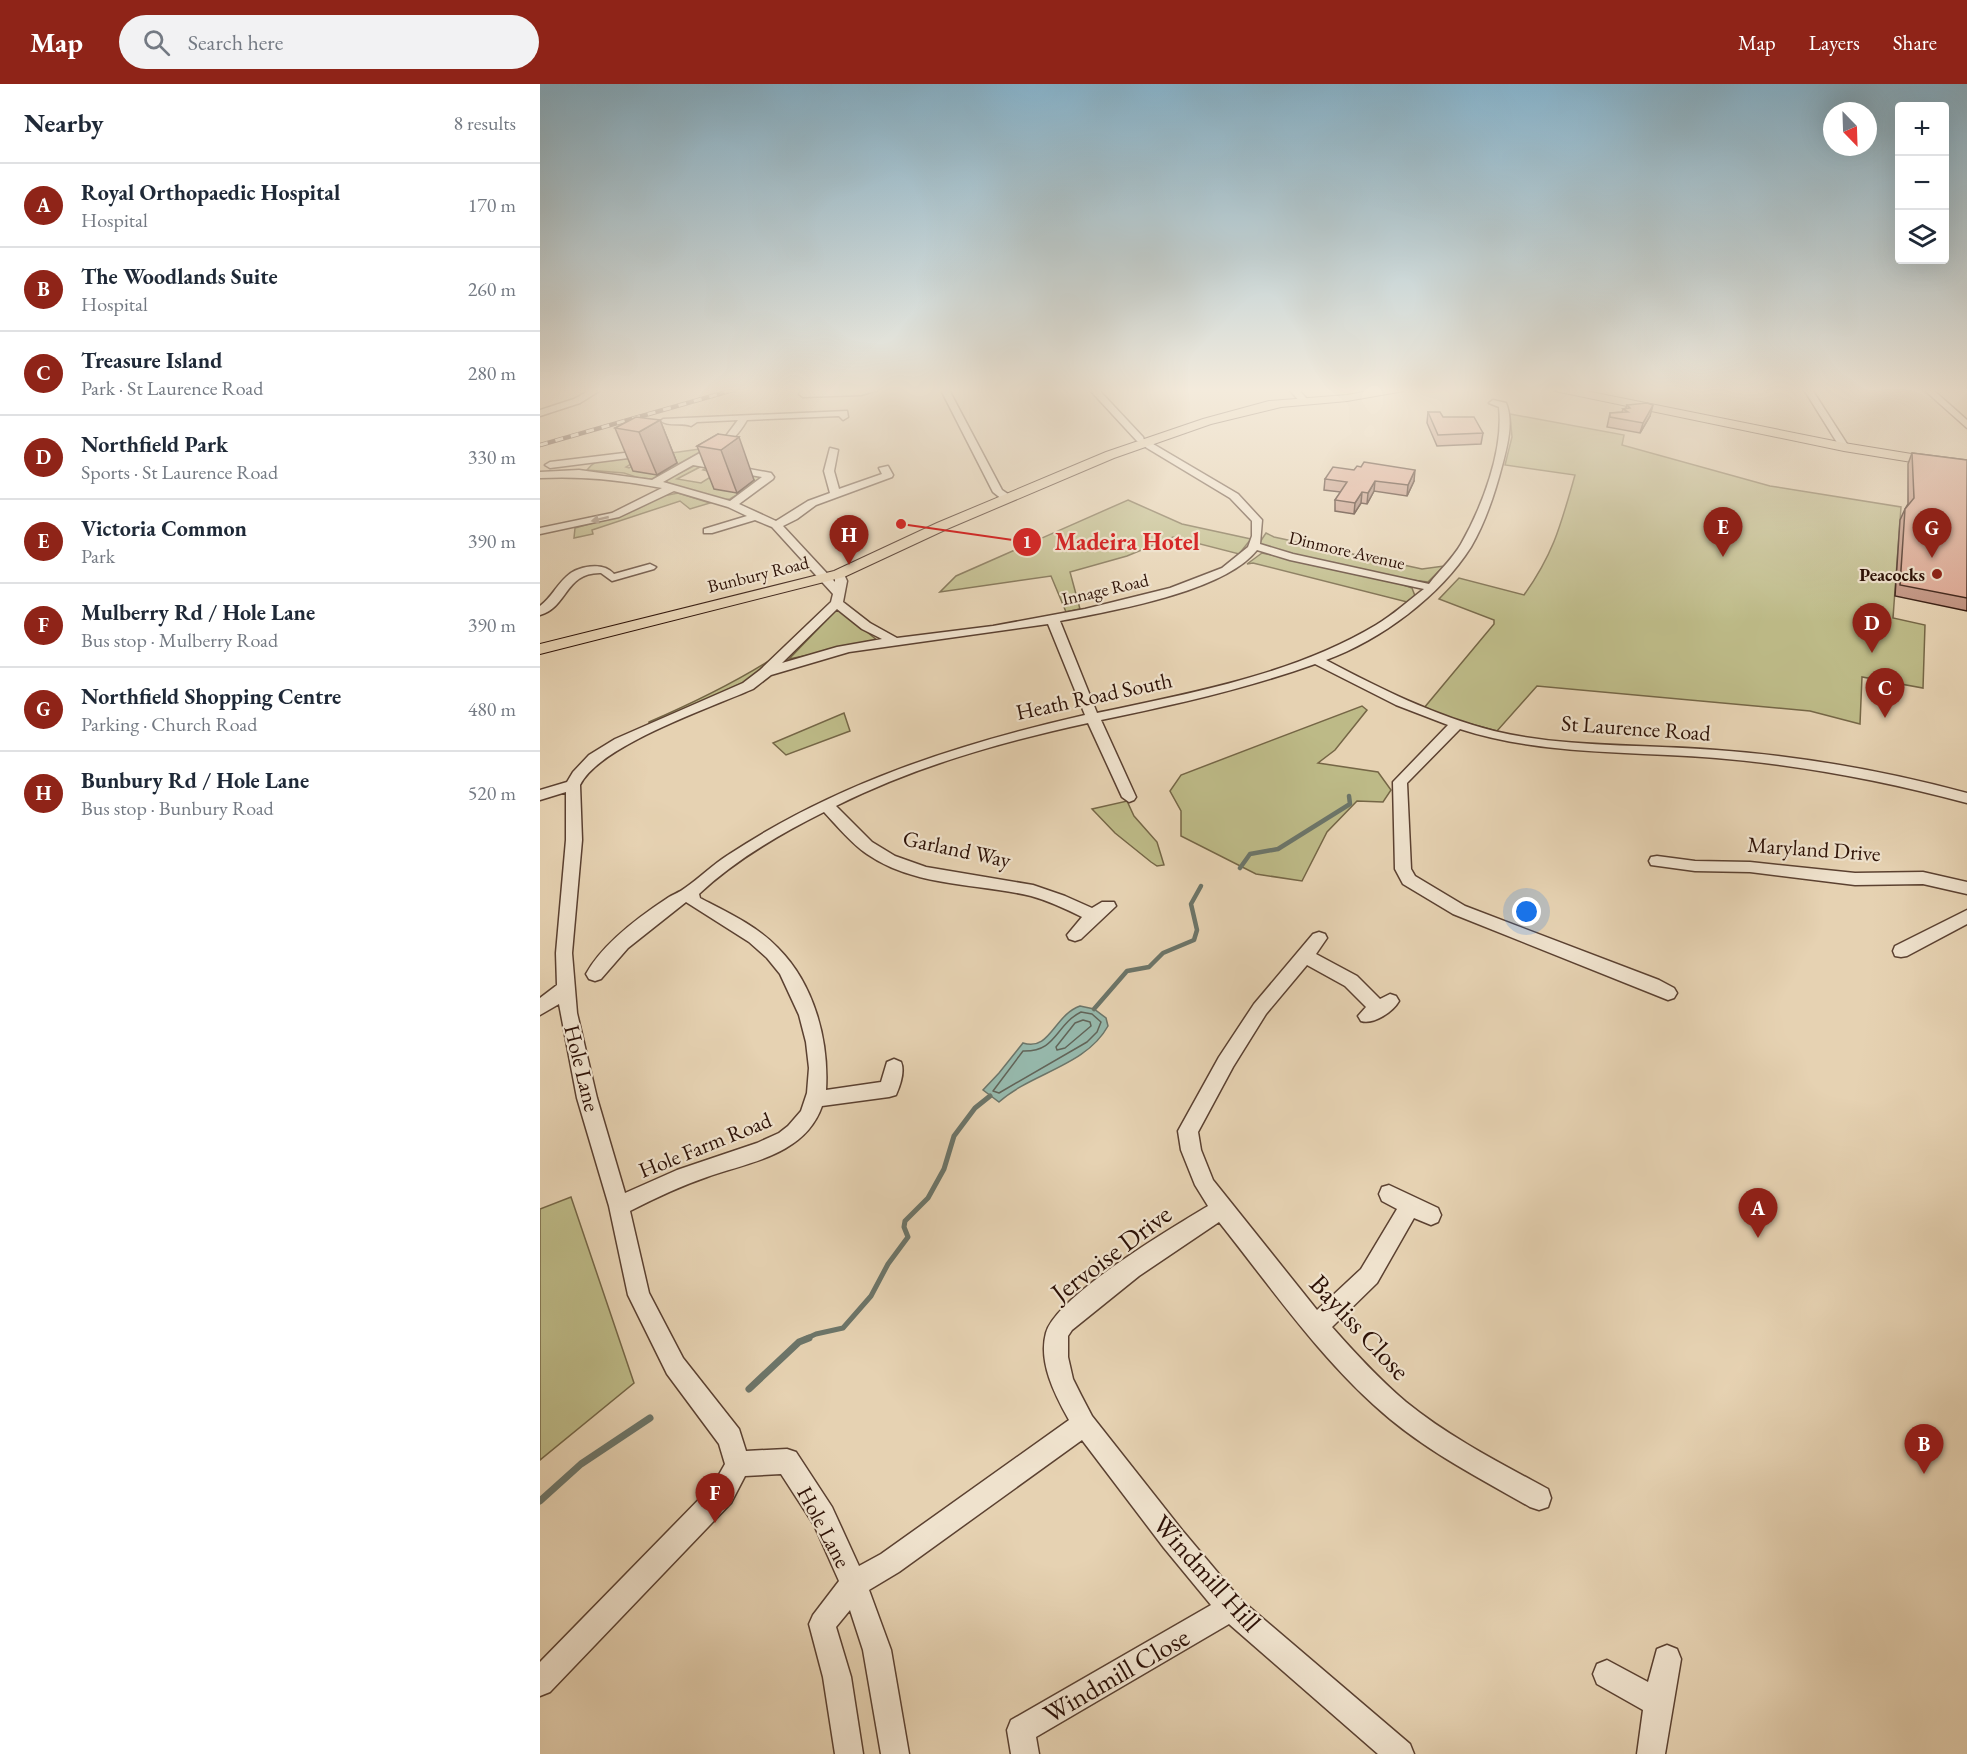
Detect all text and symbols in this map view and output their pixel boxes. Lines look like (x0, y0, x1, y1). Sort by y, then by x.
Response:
search box (119, 15, 539, 69)
text: Map (30, 24, 83, 60)
icon: search (140, 26, 173, 59)
text: Search here (188, 28, 283, 57)
text: Map (1738, 29, 1776, 56)
text: Layers (1809, 29, 1860, 56)
text: Share (1893, 29, 1937, 56)
north arrow (1823, 102, 1877, 156)
map controls (1895, 102, 1949, 264)
button: + (1895, 102, 1949, 156)
text: Nearby (24, 106, 104, 140)
text: 8 results (453, 110, 516, 136)
button: − (1895, 156, 1949, 210)
text: Royal Orthopaedic Hospital (81, 178, 340, 207)
text: A (36, 192, 51, 218)
text: 170 m (468, 192, 516, 218)
text: Hospital (81, 207, 148, 233)
button: layers (1895, 210, 1949, 264)
text: The Woodlands Suite (81, 262, 278, 291)
text: B (37, 276, 50, 302)
text: 260 m (468, 276, 516, 302)
text: Hospital (81, 291, 148, 317)
text: Treasure Island (81, 346, 222, 375)
text: C (36, 360, 51, 386)
text: 280 m (468, 360, 516, 386)
text: Park · St Laurence Road (81, 375, 263, 401)
text: Northfield Park (81, 430, 228, 459)
text: D (36, 444, 51, 470)
text: 330 m (468, 444, 516, 470)
text: Sports · St Laurence Road (81, 459, 278, 485)
pin: E (1704, 508, 1742, 557)
pin: G (1912, 508, 1952, 558)
text: Victoria Common (81, 514, 247, 543)
one-way arrow (591, 514, 609, 524)
pin: H (830, 516, 868, 565)
callout: Madeira Hotel (1012, 521, 1211, 563)
street label: Dinmore Avenue (1287, 525, 1407, 575)
text: Madeira Hotel (1054, 526, 1200, 557)
text: E (38, 528, 49, 554)
text: 390 m (468, 528, 516, 554)
text: 1 (1022, 530, 1032, 553)
text: Park (81, 543, 115, 569)
street label: Bunbury Road (705, 550, 812, 598)
place label: Peacocks (1859, 563, 1925, 586)
marker: Peacocks (1930, 567, 1944, 581)
street label: Innage Road (1059, 568, 1152, 610)
text: Mulberry Rd / Hole Lane (81, 598, 315, 627)
pin: D (1852, 604, 1892, 653)
text: F (38, 612, 49, 638)
text: 390 m (468, 612, 516, 638)
text: Bus stop · Mulberry Road (81, 627, 278, 653)
street label: Heath Road South (1013, 665, 1175, 727)
pin: C (1866, 668, 1904, 718)
text: Northfield Shopping Centre (81, 682, 341, 711)
text: G (36, 696, 51, 722)
text: 480 m (468, 696, 516, 722)
street label: St Laurence Road (1560, 708, 1713, 748)
text: Parking · Church Road (81, 711, 257, 737)
text: Bunbury Rd / Hole Lane (81, 766, 309, 795)
text: H (35, 780, 52, 806)
text: 520 m (468, 780, 516, 806)
text: Bus stop · Bunbury Road (81, 795, 274, 821)
street label: Garland Way (900, 823, 1014, 875)
street label: Maryland Drive (1746, 830, 1882, 868)
your location (1512, 897, 1541, 926)
street label: Hole Lane (557, 1022, 607, 1115)
street label: Hole Farm Road (634, 1105, 777, 1185)
pin: A (1738, 1188, 1778, 1238)
street label: Jervoise Drive (1042, 1196, 1178, 1311)
street label: Bayliss Close (1302, 1267, 1418, 1387)
pin: B (1904, 1424, 1944, 1474)
pin: F (696, 1474, 735, 1523)
street label: Hole Lane (790, 1481, 858, 1573)
street label: Windmill Hill (1145, 1507, 1269, 1639)
street label: Windmill Close (1037, 1619, 1195, 1731)

